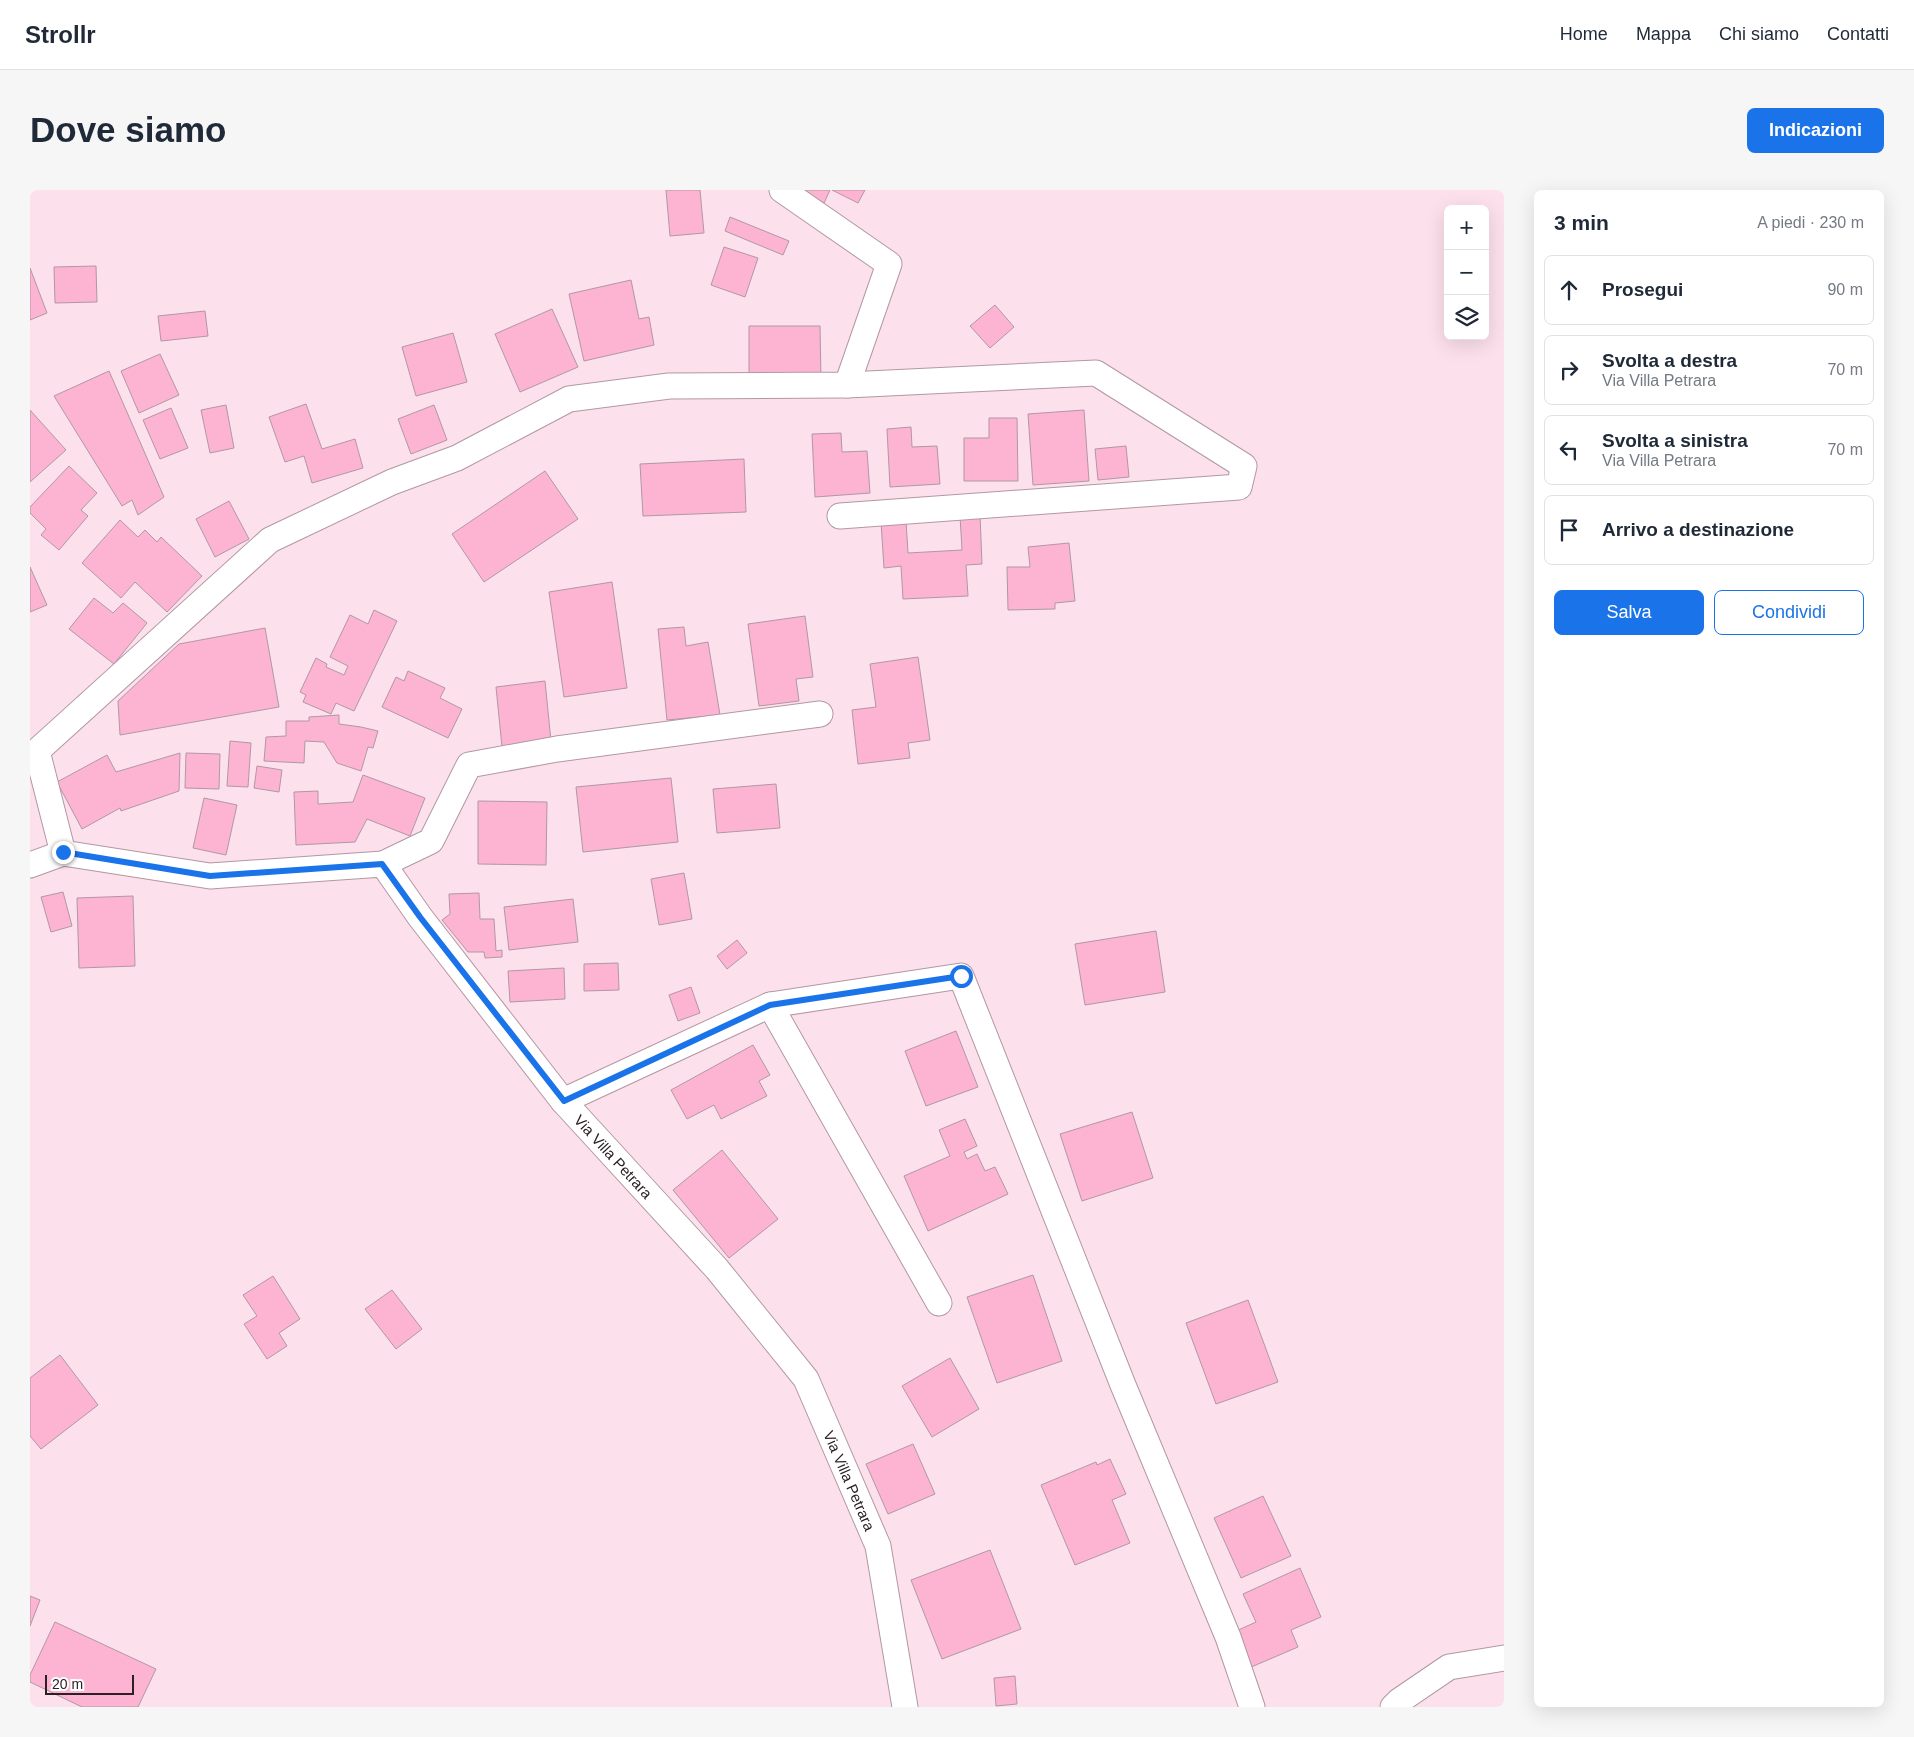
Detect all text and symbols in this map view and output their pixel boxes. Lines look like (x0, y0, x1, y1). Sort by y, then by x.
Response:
text: Strollr (25, 21, 96, 48)
text: Home (1560, 24, 1608, 44)
text: Mappa (1636, 24, 1691, 44)
text: Chi siamo (1719, 24, 1799, 44)
text: Contatti (1827, 24, 1889, 44)
button: Indicazioni (1747, 108, 1884, 153)
text: Dove siamo (30, 110, 226, 149)
map controls (1444, 205, 1489, 340)
button: + (1444, 205, 1489, 250)
text: 3 min (1554, 211, 1609, 234)
text: A piedi · 230 m (1757, 214, 1864, 231)
button: − (1444, 250, 1489, 295)
icon: ahead (1555, 276, 1583, 304)
text: Prosegui (1602, 279, 1683, 300)
text: 90 m (1827, 281, 1863, 298)
button: layers (1444, 295, 1489, 340)
text: Svolta a destra (1602, 350, 1737, 371)
icon: right (1555, 356, 1583, 384)
text: 70 m (1827, 361, 1863, 378)
text: Via Villa Petrara (1602, 372, 1716, 389)
text: Svolta a sinistra (1602, 430, 1748, 451)
icon: left (1555, 436, 1583, 464)
text: 70 m (1827, 441, 1863, 458)
text: Via Villa Petrara (1602, 452, 1716, 469)
icon: arrive (1555, 516, 1583, 544)
text: Arrivo a destinazione (1602, 519, 1794, 540)
button: Salva (1554, 590, 1704, 635)
button: Condividi (1714, 590, 1864, 635)
route end (52, 841, 75, 864)
route start (950, 965, 973, 988)
street label: Via Villa Petrara (571, 1111, 657, 1202)
street label: Via Villa Petrara (821, 1428, 879, 1534)
scale bar (45, 1672, 134, 1695)
text: 20 m (52, 1676, 83, 1692)

